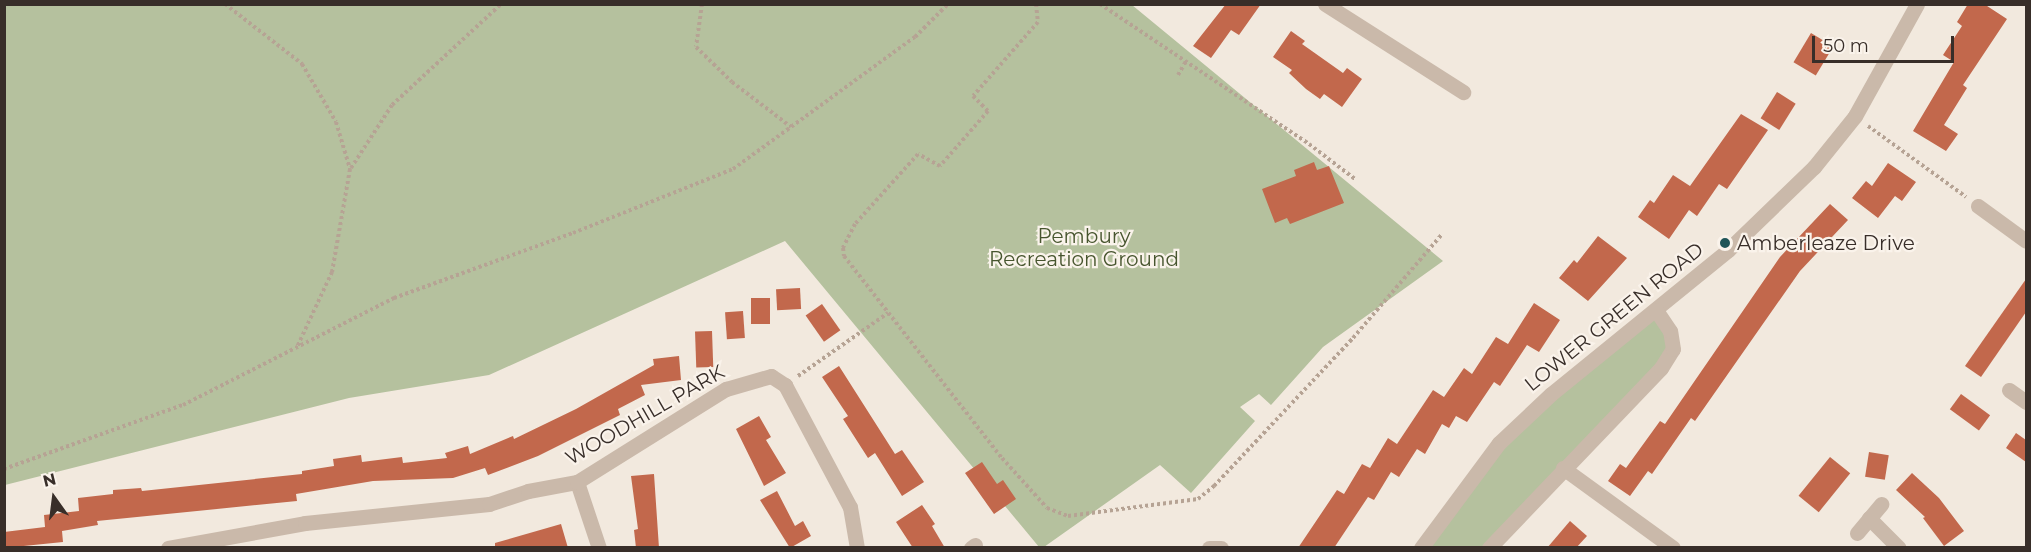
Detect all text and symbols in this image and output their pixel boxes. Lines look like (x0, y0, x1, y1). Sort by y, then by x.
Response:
scale bar (1815, 24, 1958, 62)
text: 50 m (1823, 35, 1869, 57)
park label: Pembury Recreation Ground (989, 225, 1179, 272)
place label: Amberleaze Drive (1737, 231, 1915, 255)
marker: Amberleaze Drive (1718, 236, 1732, 250)
street label: LOWER GREEN ROAD (1520, 238, 1708, 396)
street label: WOODHILL PARK (561, 360, 729, 470)
north arrow (24, 468, 84, 528)
text: N (41, 469, 58, 491)

